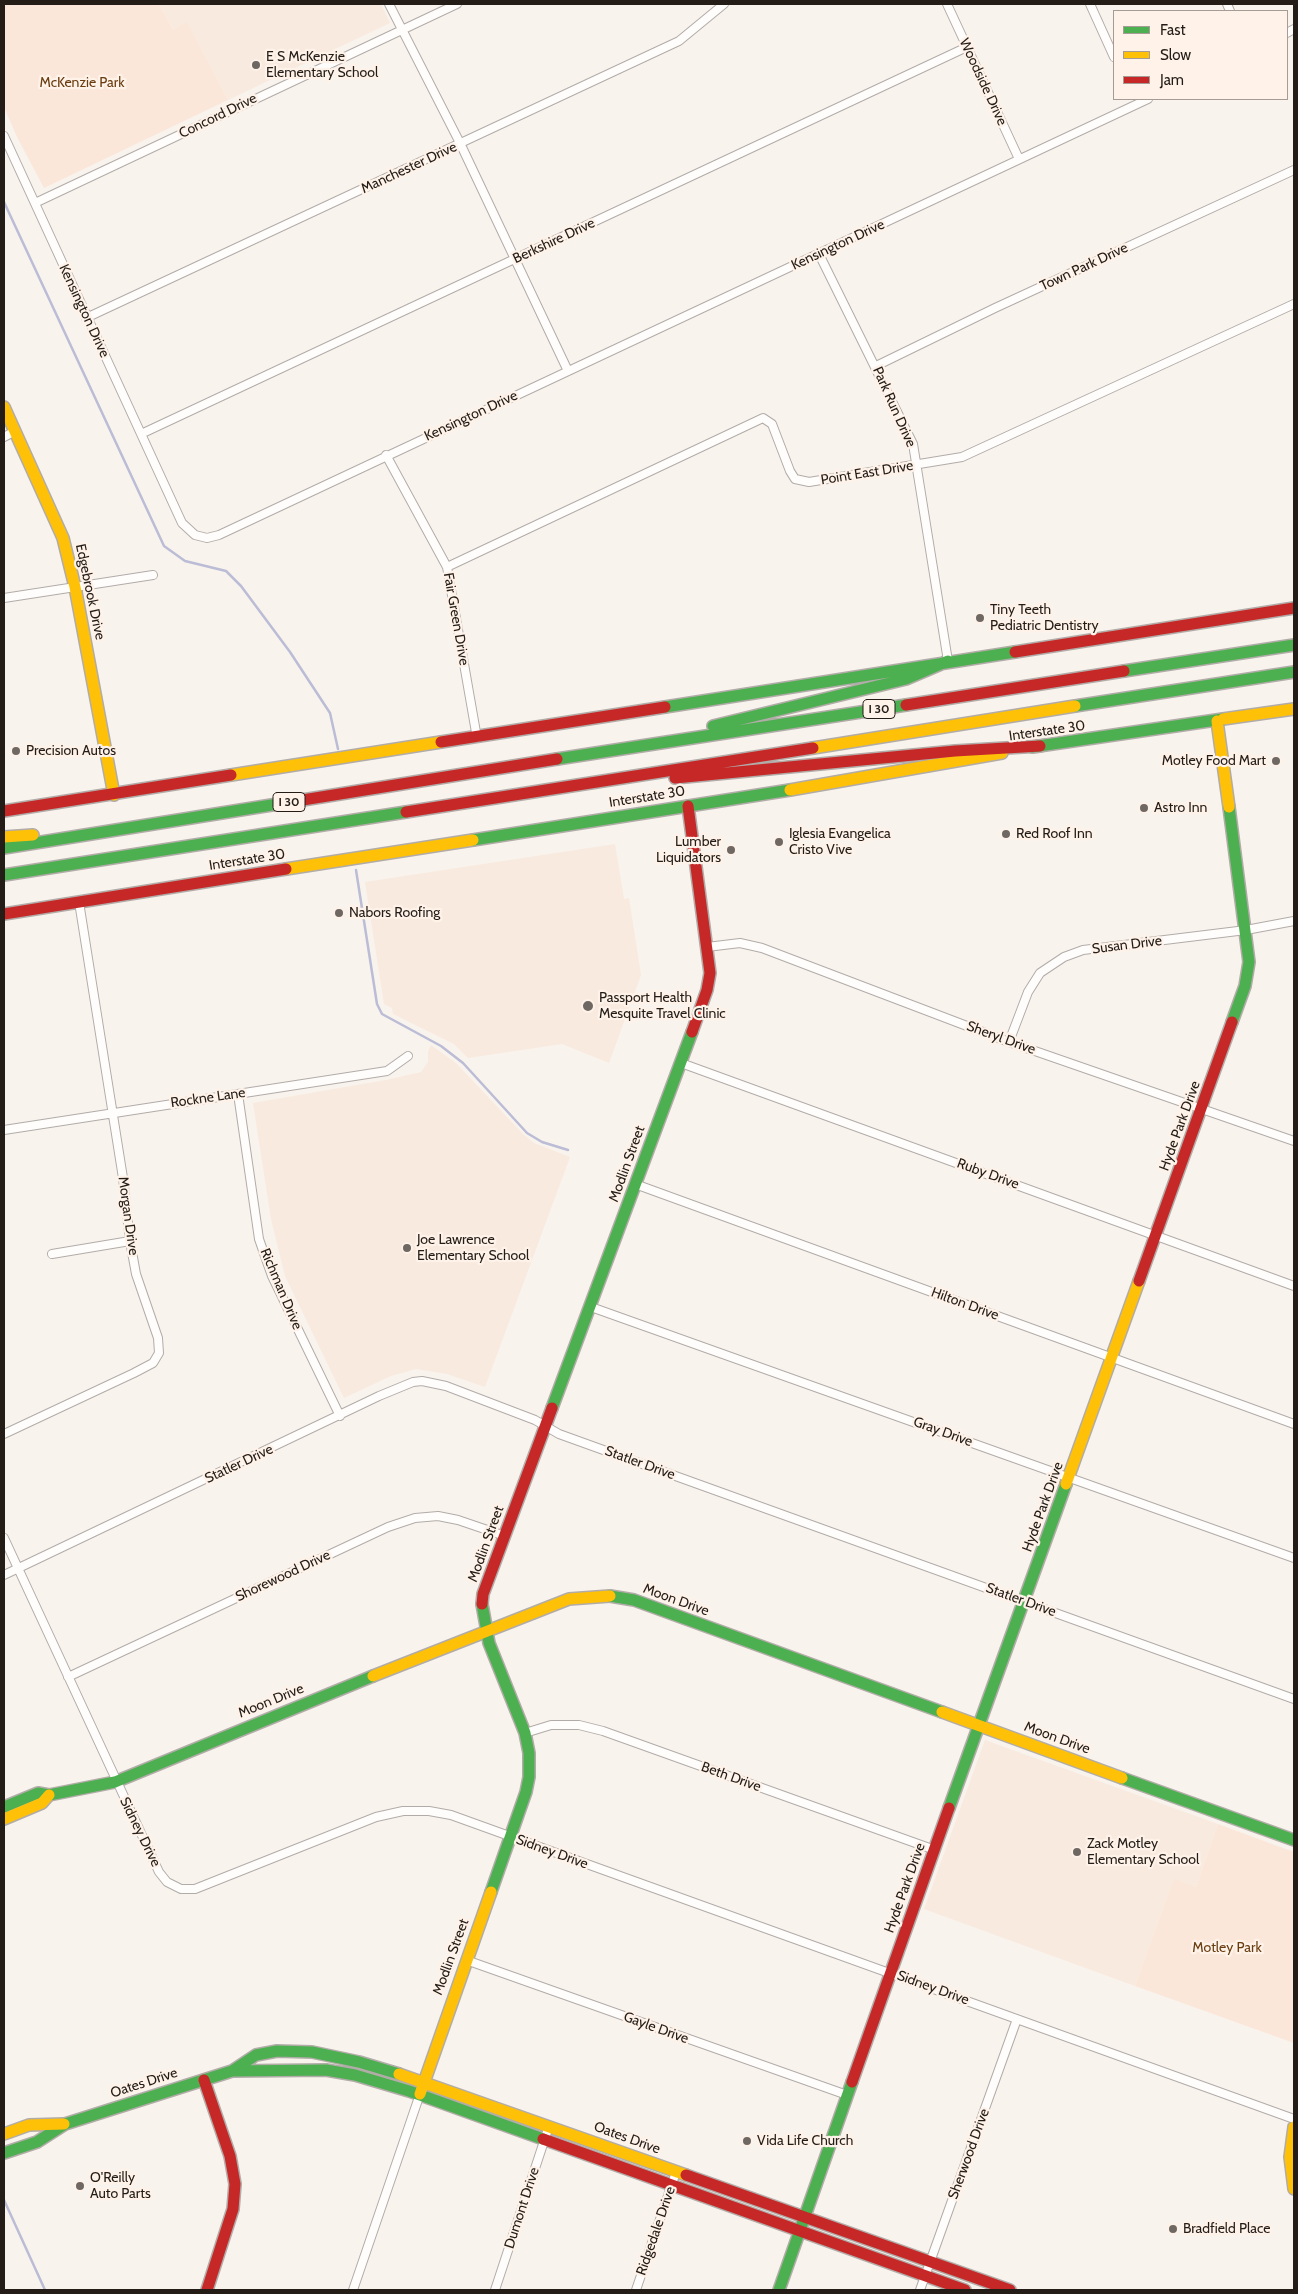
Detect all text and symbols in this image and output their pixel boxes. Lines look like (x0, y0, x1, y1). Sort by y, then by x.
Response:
legend (1113, 10, 1288, 100)
text: Fast (1160, 21, 1185, 39)
street label: Woodside Drive (955, 36, 1011, 128)
text: Slow (1160, 46, 1191, 64)
place label: E S McKenzie Elementary School (266, 49, 378, 82)
marker: E S McKenzie Elementary School (250, 59, 262, 71)
text: Jam (1160, 71, 1184, 89)
park label: McKenzie Park (40, 75, 124, 91)
street label: Concord Drive (176, 90, 260, 142)
street label: Manchester Drive (359, 139, 459, 197)
street label: Berkshire Drive (510, 215, 598, 267)
street label: Kensington Drive (789, 216, 887, 274)
street label: Town Park Drive (1037, 239, 1131, 295)
street label: Kensington Drive (55, 262, 113, 360)
street label: Park Run Drive (869, 364, 919, 450)
street label: Kensington Drive (422, 387, 520, 445)
street label: Point East Drive (819, 457, 915, 489)
street label: Edgebrook Drive (72, 542, 108, 642)
street label: Fair Green Drive (440, 571, 472, 667)
place label: Tiny Teeth Pediatric Dentistry (990, 602, 1099, 634)
marker: Tiny Teeth Pediatric Dentistry (974, 612, 986, 624)
road number: I 30 (863, 700, 895, 719)
street label: Interstate 30 (1008, 717, 1086, 745)
place label: Precision Autos (26, 743, 116, 759)
marker: Precision Autos (10, 745, 22, 757)
place label: Motley Food Mart (1162, 753, 1266, 769)
marker: Motley Food Mart (1270, 755, 1282, 767)
street label: Interstate 30 (608, 783, 686, 811)
road number: I 30 (273, 792, 305, 812)
place label: Astro Inn (1154, 800, 1207, 816)
marker: Astro Inn (1138, 802, 1150, 814)
place label: Iglesia Evangelica Cristo Vive (789, 826, 891, 859)
place label: Red Roof Inn (1016, 826, 1093, 842)
marker: Red Roof Inn (1000, 828, 1012, 840)
place label: Lumber Liquidators (656, 834, 721, 866)
marker: Iglesia Evangelica Cristo Vive (773, 836, 785, 848)
marker: Lumber Liquidators (725, 844, 737, 856)
street label: Interstate 30 (208, 846, 286, 874)
place label: Nabors Roofing (349, 905, 440, 921)
marker: Nabors Roofing (333, 907, 345, 919)
street label: Susan Drive (1091, 932, 1163, 958)
place label: Passport Health Mesquite Travel Clinic (599, 990, 726, 1022)
marker: Passport Health Mesquite Travel Clinic (581, 999, 595, 1013)
street label: Sheryl Drive (964, 1018, 1038, 1058)
street label: Hyde Park Drive (1156, 1079, 1204, 1173)
street label: Rockne Lane (170, 1084, 246, 1112)
street label: Modlin Street (605, 1124, 649, 1204)
street label: Ruby Drive (955, 1155, 1021, 1193)
street label: Morgan Drive (114, 1176, 142, 1256)
place label: Joe Lawrence Elementary School (417, 1232, 529, 1264)
marker: Joe Lawrence Elementary School (401, 1242, 413, 1254)
street label: Richman Drive (256, 1246, 306, 1332)
street label: Hilton Drive (929, 1284, 1001, 1324)
street label: Gray Drive (911, 1414, 975, 1450)
street label: Statler Drive (202, 1441, 276, 1487)
street label: Statler Drive (603, 1443, 677, 1483)
street label: Hyde Park Drive (1019, 1460, 1067, 1554)
street label: Modlin Street (464, 1504, 508, 1584)
street label: Shorewood Drive (233, 1547, 333, 1605)
street label: Moon Drive (641, 1580, 711, 1620)
street label: Statler Drive (984, 1580, 1058, 1620)
street label: Moon Drive (236, 1680, 306, 1722)
street label: Moon Drive (1022, 1718, 1092, 1758)
street label: Beth Drive (699, 1758, 763, 1796)
street label: Sidney Drive (116, 1794, 164, 1870)
street label: Sidney Drive (514, 1831, 590, 1873)
place label: Zack Motley Elementary School (1087, 1836, 1199, 1868)
street label: Hyde Park Drive (881, 1841, 929, 1935)
marker: Zack Motley Elementary School (1071, 1846, 1083, 1858)
street label: Modlin Street (429, 1917, 473, 1997)
park label: Motley Park (1192, 1940, 1262, 1956)
street label: Sidney Drive (895, 1967, 971, 2009)
street label: Gayle Drive (621, 2008, 691, 2048)
street label: Oates Drive (108, 2064, 180, 2102)
street label: Sherwood Drive (945, 2106, 993, 2202)
street label: Oates Drive (592, 2118, 662, 2158)
place label: Vida Life Church (757, 2133, 853, 2149)
marker: Vida Life Church (741, 2135, 753, 2147)
street label: Dumont Drive (501, 2165, 543, 2251)
place label: O'Reilly Auto Parts (90, 2170, 151, 2202)
marker: O'Reilly Auto Parts (74, 2180, 86, 2192)
street label: Ridgedale Drive (633, 2184, 679, 2278)
place label: Bradfield Place (1183, 2221, 1270, 2237)
marker: Bradfield Place (1167, 2223, 1179, 2235)

